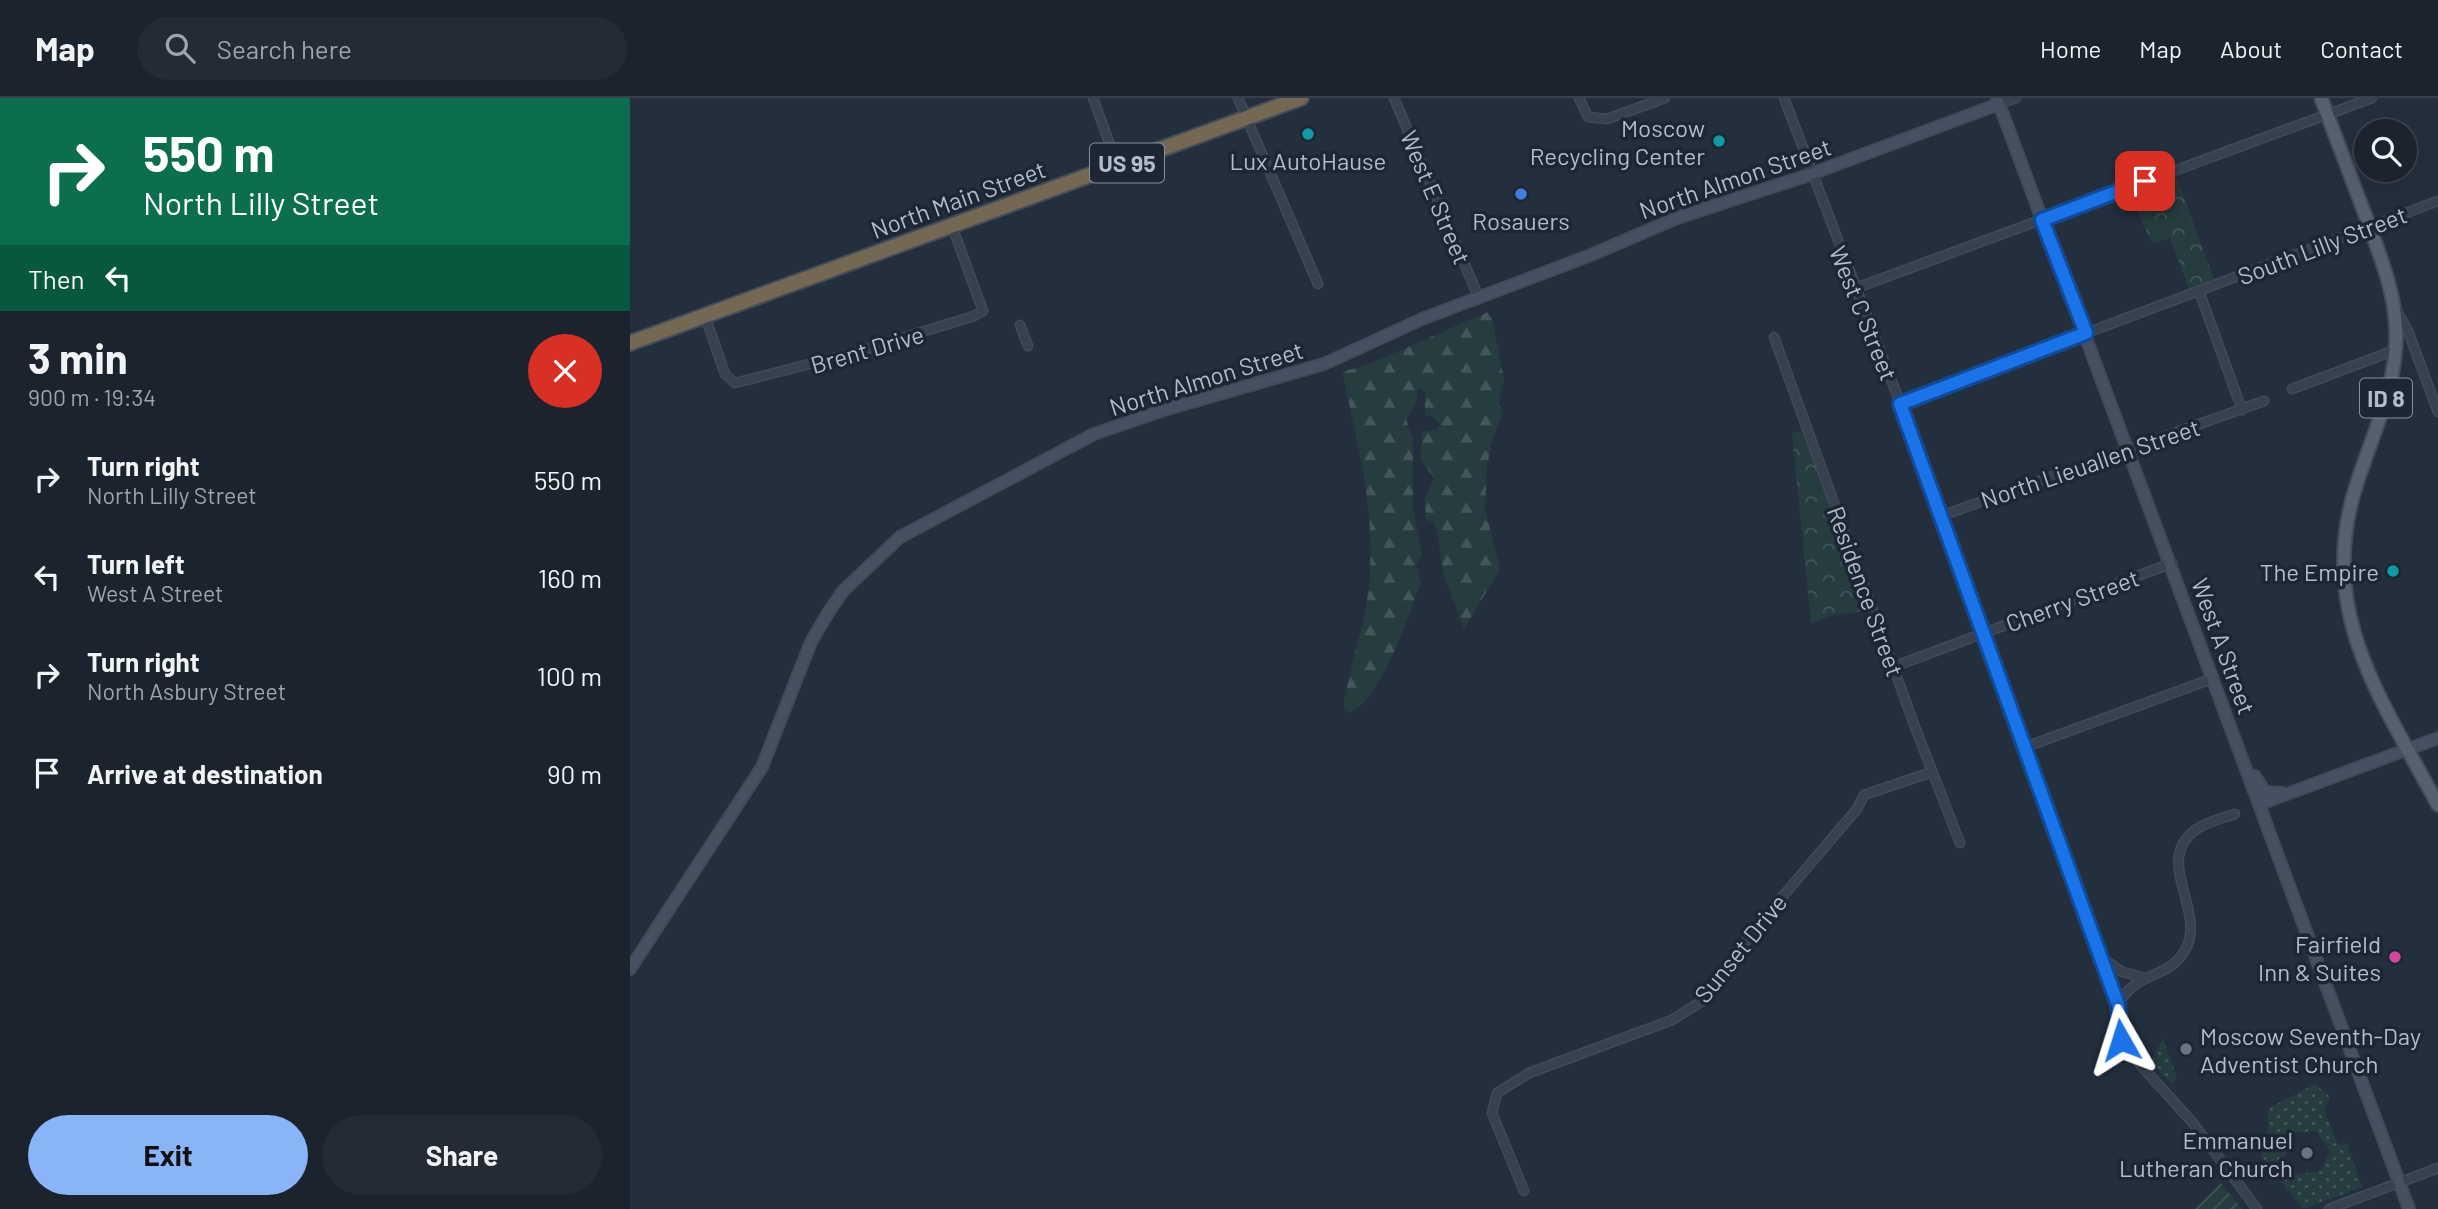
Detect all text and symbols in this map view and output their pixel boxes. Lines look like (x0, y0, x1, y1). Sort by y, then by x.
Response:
search box (137, 17, 627, 80)
text: Map (35, 28, 95, 68)
icon: search (161, 29, 199, 67)
text: Search here (217, 33, 352, 64)
text: Home (2040, 34, 2101, 63)
text: Map (2139, 34, 2182, 63)
text: About (2220, 34, 2282, 63)
text: Contact (2320, 34, 2403, 63)
place label: Moscow Recycling Center (1530, 113, 1705, 170)
map controls (2354, 119, 2417, 182)
button: search (2354, 119, 2417, 182)
text: 550 m (143, 123, 274, 182)
icon: right (28, 126, 119, 217)
marker: Lux AutoHause (1300, 126, 1316, 142)
street label: West E Street (1395, 126, 1477, 268)
street label: North Almon Street (1635, 132, 1835, 224)
marker: Moscow Recycling Center (1711, 133, 1727, 149)
road number: US 95 (1090, 144, 1164, 183)
place label: Lux AutoHause (1230, 146, 1386, 175)
pin (2115, 151, 2175, 211)
street label: North Main Street (867, 154, 1049, 244)
icon: arrive (2126, 162, 2164, 200)
text: North Lilly Street (143, 183, 379, 221)
marker: Rosauers (1513, 186, 1529, 202)
street label: South Lilly Street (2233, 199, 2411, 291)
place label: Rosauers (1472, 206, 1570, 235)
street label: West C Street (1824, 242, 1904, 384)
icon: left (99, 259, 137, 297)
text: Then (28, 263, 85, 294)
street label: Brent Drive (807, 319, 927, 379)
text: 3 min (28, 332, 128, 382)
button: close (528, 334, 602, 408)
street label: North Almon Street (1106, 335, 1306, 421)
road number: ID 8 (2360, 378, 2412, 418)
text: 900 m · 19:34 (28, 383, 156, 411)
street label: North Lieuallen Street (1977, 412, 2203, 514)
text: Turn right (87, 450, 200, 481)
icon: right (28, 460, 66, 498)
text: 550 m (534, 464, 602, 495)
text: North Lilly Street (87, 481, 257, 509)
street label: Residence Street (1822, 502, 1910, 680)
text: Turn left (87, 548, 185, 579)
place label: The Empire (2260, 557, 2379, 586)
icon: left (28, 558, 66, 596)
text: 160 m (538, 562, 602, 593)
street label: Cherry Street (2001, 562, 2143, 638)
marker: The Empire (2385, 563, 2401, 579)
street label: West A Street (2186, 574, 2262, 718)
text: West A Street (87, 579, 223, 607)
text: Turn right (87, 646, 200, 677)
icon: right (28, 656, 66, 694)
text: 100 m (537, 660, 602, 691)
text: North Asbury Street (87, 677, 286, 705)
icon: arrive (28, 754, 66, 792)
text: Arrive at destination (87, 758, 323, 789)
text: 90 m (547, 758, 602, 789)
street label: Sunset Drive (1688, 888, 1792, 1008)
place label: Fairfield Inn & Suites (2258, 929, 2381, 986)
marker: Fairfield Inn & Suites (2387, 949, 2403, 965)
position arrow (2084, 1003, 2158, 1077)
place label: Moscow Seventh-Day Adventist Church (2200, 1021, 2421, 1078)
marker: Moscow Seventh-Day Adventist Church (2178, 1041, 2194, 1057)
button: Exit (28, 1115, 308, 1195)
button: Share (322, 1115, 602, 1195)
place label: Emmanuel Lutheran Church (2119, 1125, 2293, 1182)
marker: Emmanuel Lutheran Church (2299, 1145, 2315, 1161)

